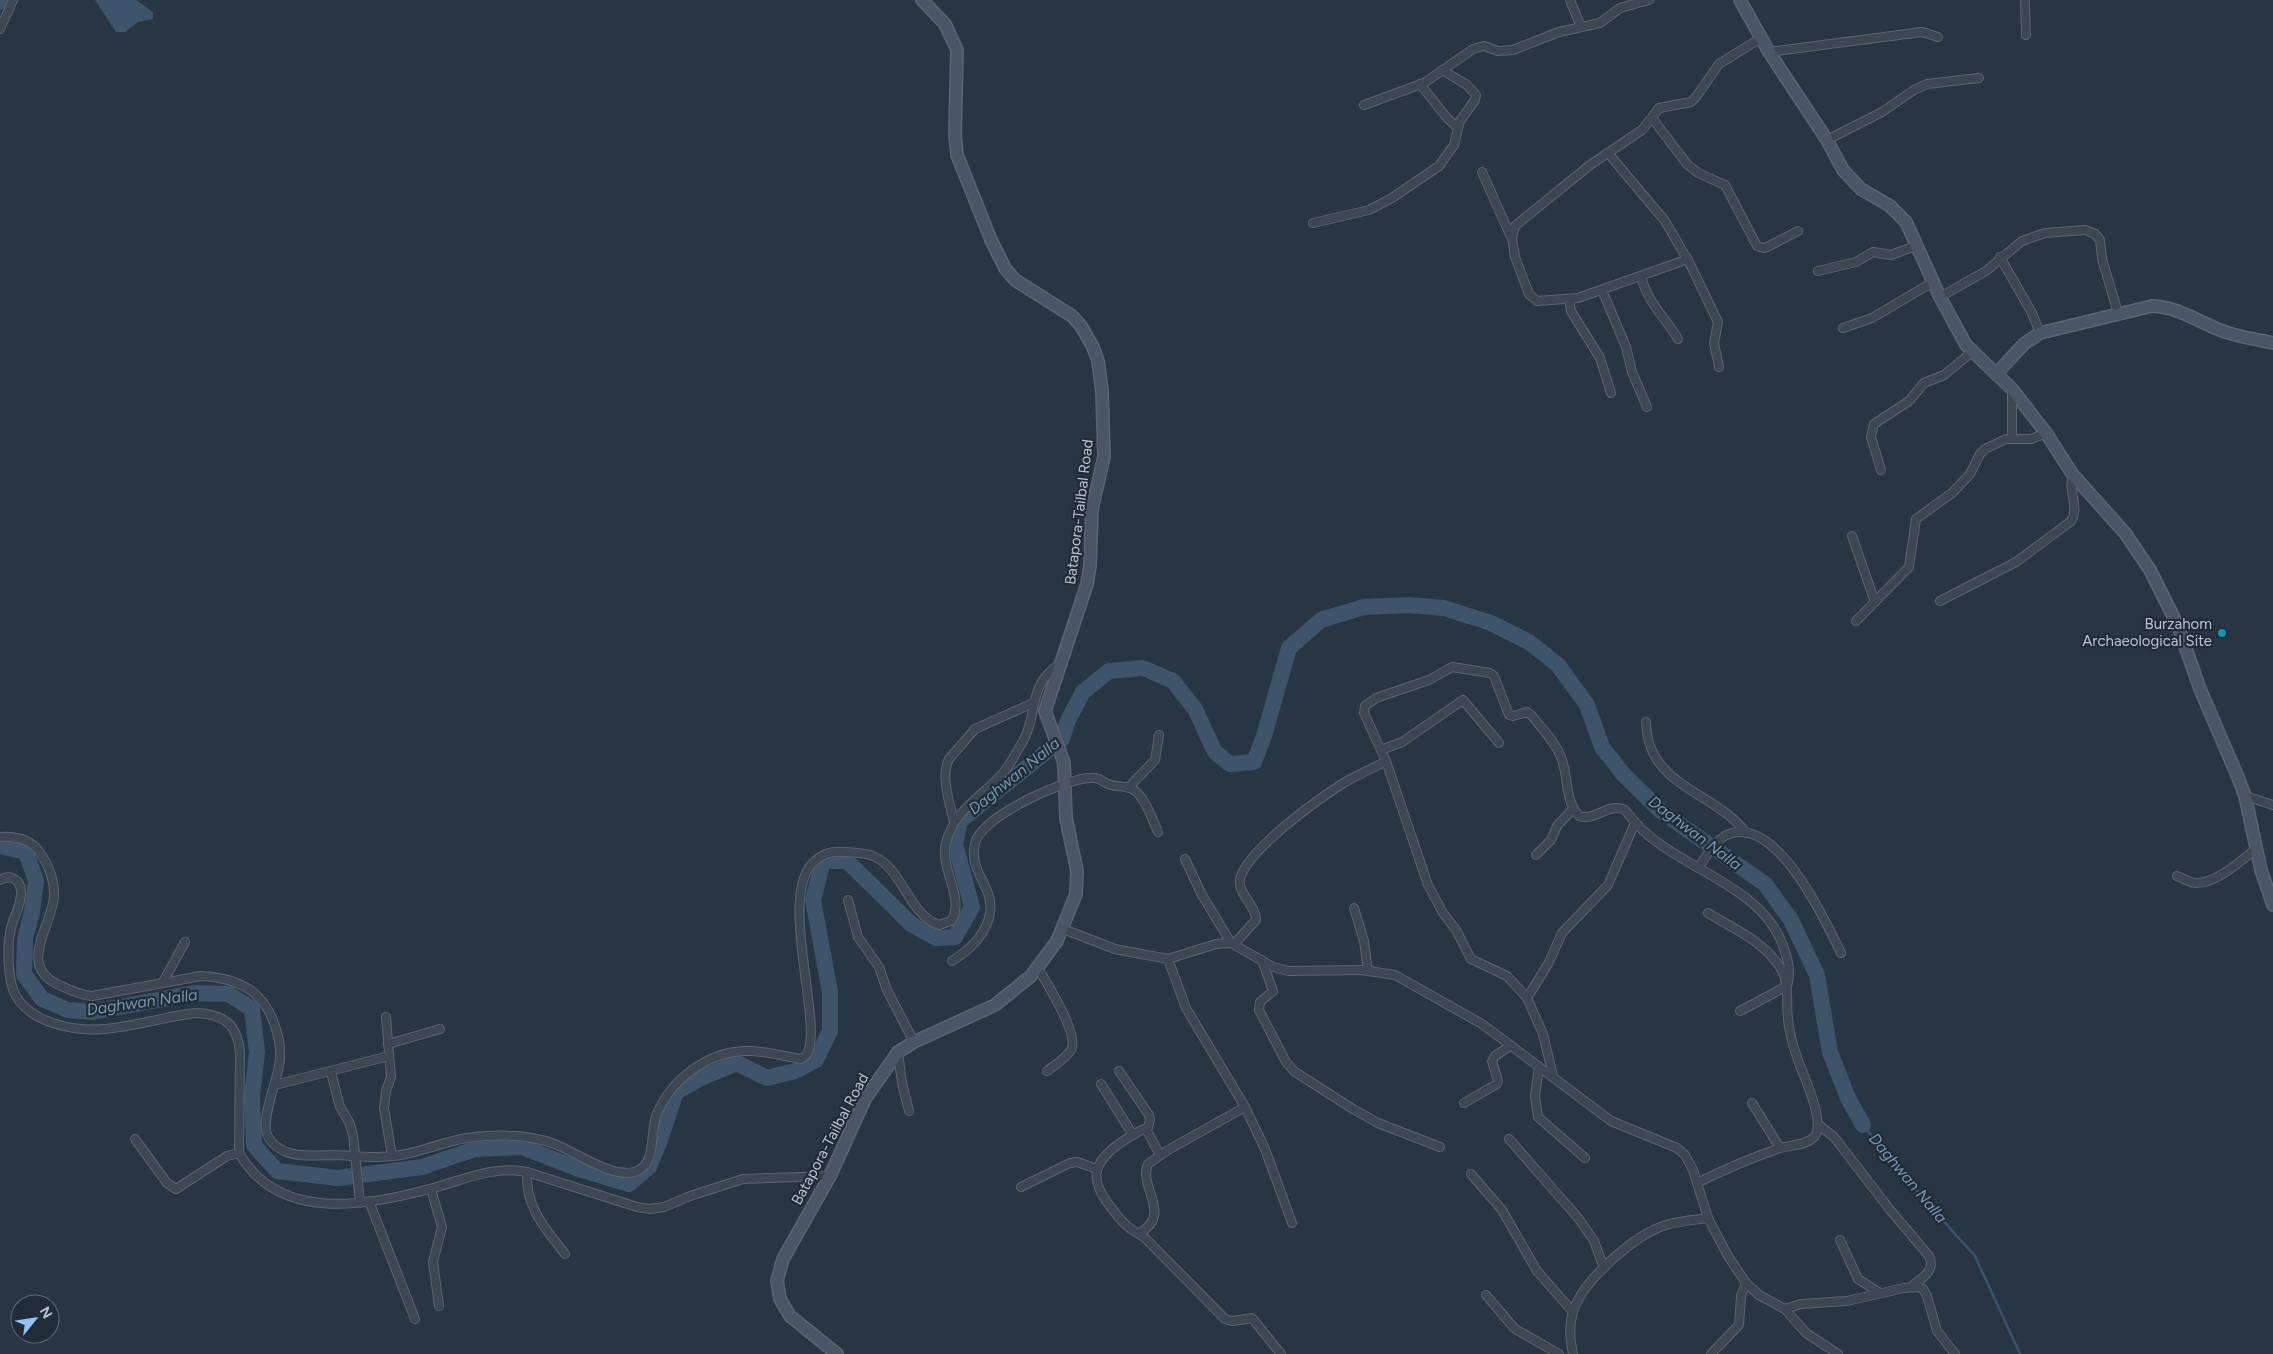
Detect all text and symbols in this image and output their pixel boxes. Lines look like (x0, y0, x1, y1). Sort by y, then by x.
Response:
street label: Batapora-Tailbal Road (1061, 438, 1097, 586)
place label: Burzahom Archaeological Site (2082, 615, 2212, 650)
marker: Burzahom Archaeological Site (2216, 627, 2228, 639)
water label: Daghwan Nalla (965, 734, 1063, 818)
water label: Daghwan Nalla (1645, 792, 1745, 874)
water label: Daghwan Nalla (85, 985, 199, 1019)
street label: Batapora-Tailbal Road (788, 1070, 872, 1208)
water label: Daghwan Nalla (1865, 1129, 1951, 1227)
north arrow (10, 1294, 60, 1344)
text: N (36, 1304, 56, 1322)

